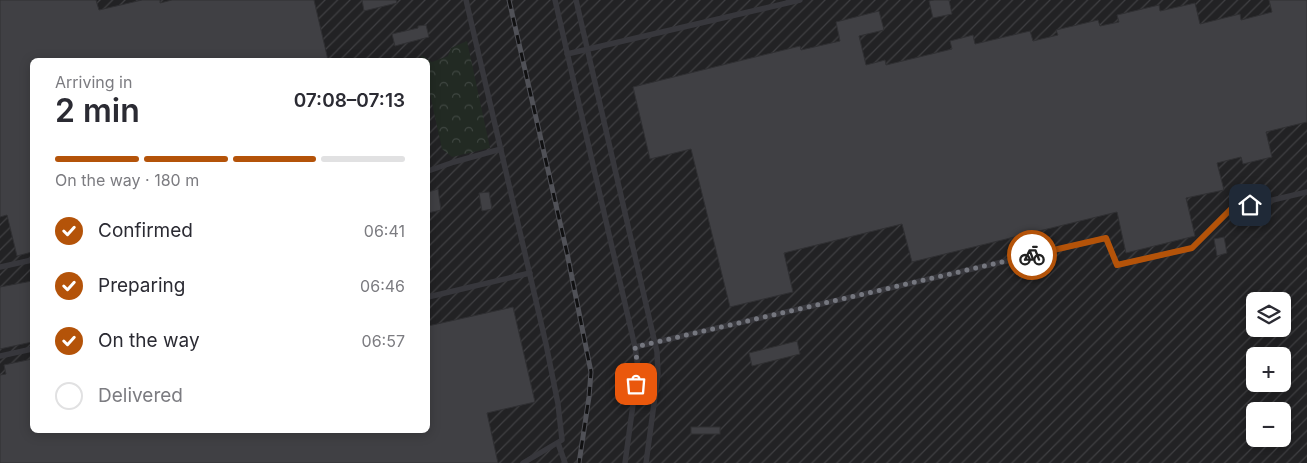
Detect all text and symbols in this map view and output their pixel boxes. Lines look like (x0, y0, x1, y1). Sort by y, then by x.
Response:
text: Arriving in (55, 72, 132, 92)
text: 07:08–07:13 (294, 89, 405, 112)
text: 2 min (55, 91, 140, 130)
text: On the way · 180 m (55, 170, 199, 190)
pin (1229, 184, 1271, 226)
icon: home (1236, 191, 1264, 219)
icon: check (55, 217, 83, 245)
text: Confirmed (98, 219, 193, 242)
text: 06:41 (364, 221, 405, 241)
courier (1007, 230, 1057, 280)
icon: bike (1018, 241, 1046, 269)
icon: check (55, 272, 83, 300)
text: Preparing (98, 274, 185, 297)
text: 06:46 (360, 276, 405, 296)
map controls (1246, 292, 1291, 447)
button: layers (1246, 292, 1291, 337)
icon: check (55, 327, 83, 355)
text: On the way (98, 329, 200, 352)
text: 06:57 (362, 331, 405, 351)
button: + (1246, 347, 1291, 392)
pin (615, 363, 657, 405)
icon: bag (622, 370, 650, 398)
text: Delivered (98, 384, 183, 407)
button: − (1246, 402, 1291, 447)

